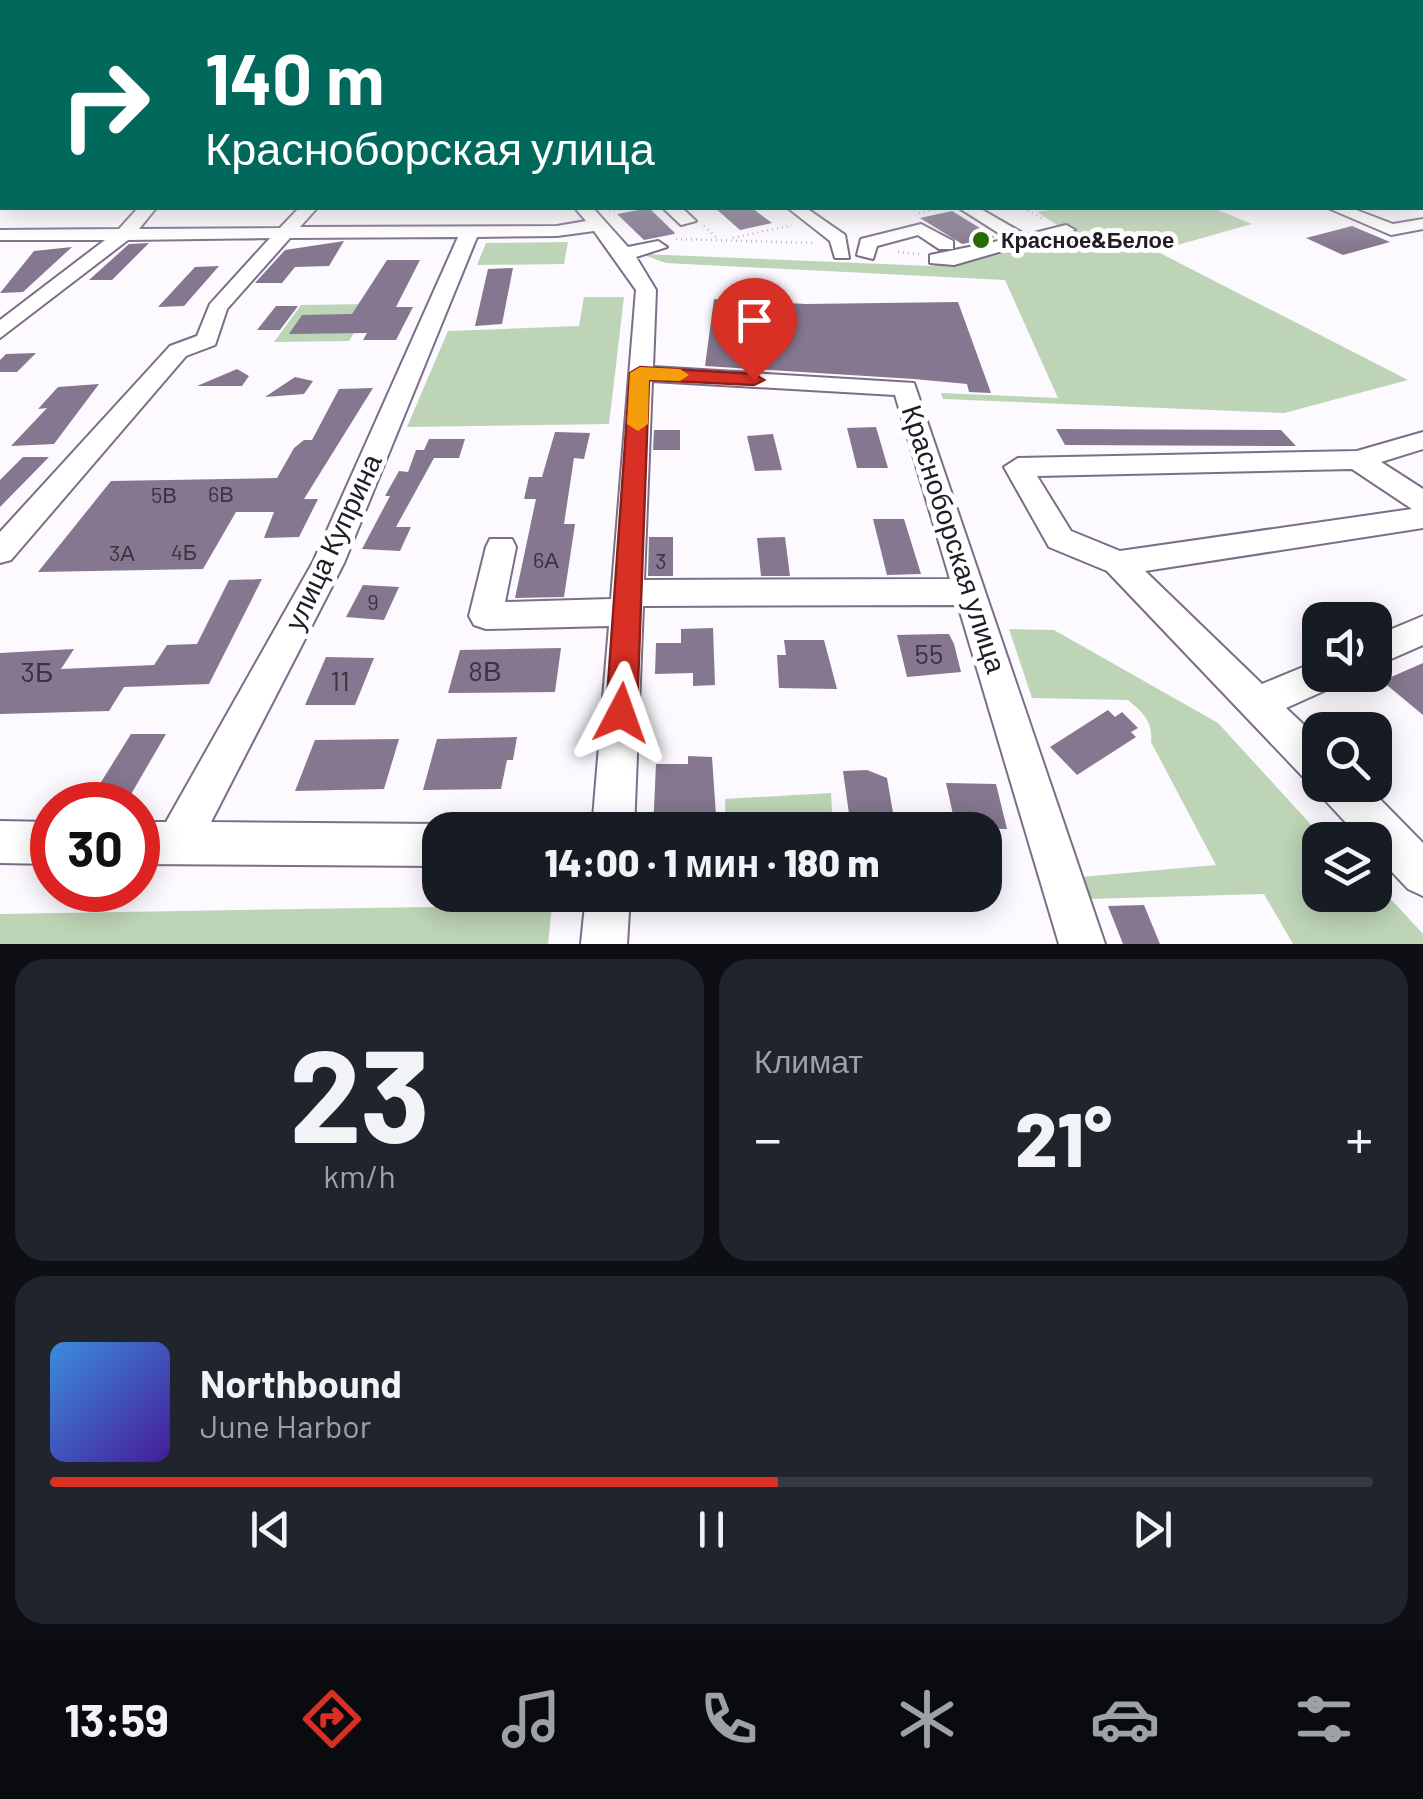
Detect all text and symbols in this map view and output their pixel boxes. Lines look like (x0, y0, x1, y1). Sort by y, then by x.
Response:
text: 140 m (205, 35, 384, 119)
icon: right (40, 40, 170, 170)
text: Красноборская улица (205, 120, 655, 174)
place label: Красное&Белое (1001, 226, 1174, 253)
marker: Красное&Белое (970, 229, 992, 251)
pin (712, 278, 797, 381)
icon: arrive (727, 293, 782, 348)
street label: Красноборская улица (896, 400, 1014, 677)
street label: улица Куприна (276, 448, 388, 635)
house number: 6В (208, 480, 234, 506)
house number: 5В (151, 481, 177, 507)
house number: 4Б (171, 538, 197, 564)
house number: 3А (109, 539, 135, 565)
house number: 6А (533, 546, 559, 572)
house number: 3 (655, 547, 667, 573)
house number: 9 (367, 588, 379, 614)
map controls (1302, 602, 1392, 912)
button: sound (1302, 602, 1392, 692)
house number: 55 (915, 636, 943, 670)
house number: 8В (468, 653, 502, 687)
house number: 3Б (21, 654, 53, 688)
position arrow (569, 661, 673, 765)
house number: 11 (330, 663, 350, 697)
button: search (1302, 712, 1392, 802)
speed limit sign: 30 (30, 782, 160, 912)
button: layers (1302, 822, 1392, 912)
text: 14:00 · 1 мин · 180 m (545, 839, 879, 885)
text: 23 (289, 1013, 430, 1169)
text: Климат (754, 1041, 863, 1079)
text: 21° (1015, 1092, 1112, 1182)
text: − (754, 1104, 782, 1170)
text: + (1345, 1104, 1373, 1170)
text: km/h (323, 1156, 396, 1194)
text: Northbound (200, 1360, 402, 1406)
text: June Harbor (200, 1406, 371, 1444)
icon: previous (243, 1502, 298, 1557)
icon: pause (684, 1502, 739, 1557)
icon: next (1125, 1502, 1180, 1557)
icon: directions (297, 1684, 367, 1754)
icon: music (496, 1684, 566, 1754)
icon: phone (694, 1684, 764, 1754)
icon: climate (892, 1684, 962, 1754)
icon: car (1090, 1684, 1160, 1754)
icon: filters (1289, 1684, 1359, 1754)
text: 13:59 (64, 1692, 169, 1746)

